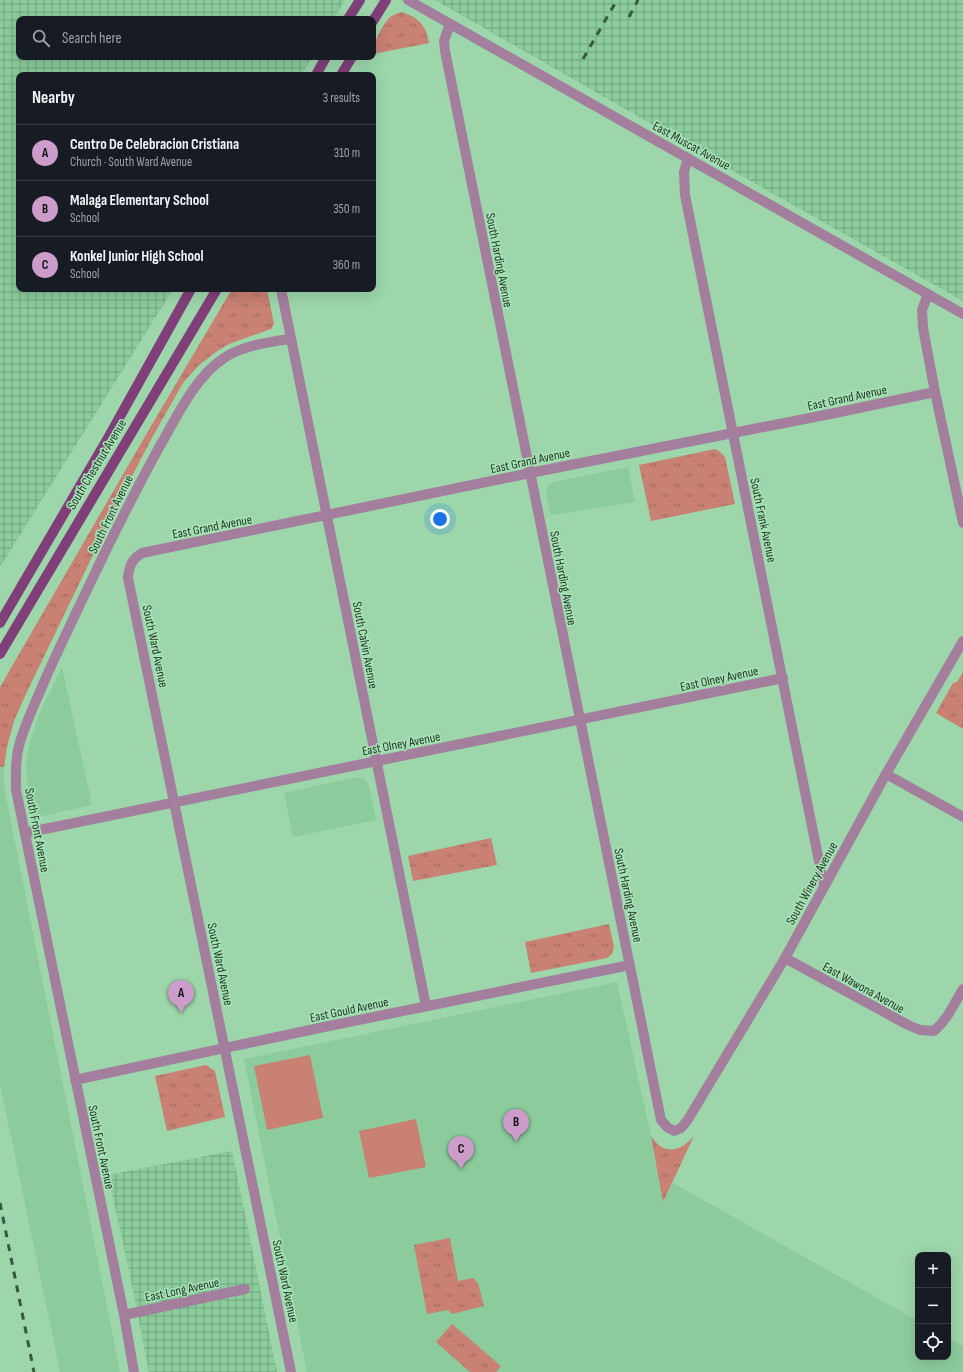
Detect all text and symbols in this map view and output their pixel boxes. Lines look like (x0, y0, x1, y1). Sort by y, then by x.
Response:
search box (16, 16, 376, 60)
icon: search (30, 27, 52, 49)
text: Search here (62, 29, 122, 48)
text: Nearby (32, 88, 75, 108)
text: 3 results (323, 90, 360, 106)
street label: East Muscat Avenue (650, 118, 733, 174)
text: Centro De Celebracion Cristiana (70, 135, 239, 154)
text: A (42, 145, 48, 161)
text: 310 m (334, 145, 360, 161)
text: Church · South Ward Avenue (70, 154, 192, 170)
text: Malaga Elementary School (70, 191, 209, 210)
text: B (42, 201, 48, 217)
text: 350 m (333, 201, 360, 217)
text: School (70, 210, 100, 226)
street label: South Harding Avenue (482, 212, 516, 309)
text: Konkel Junior High School (70, 247, 204, 266)
text: C (42, 257, 48, 273)
text: 360 m (333, 257, 360, 273)
text: School (70, 266, 100, 282)
street label: East Grand Avenue (806, 382, 888, 414)
street label: South Chestnut Avenue (64, 416, 130, 513)
street label: East Grand Avenue (489, 445, 571, 477)
street label: South Front Avenue (85, 473, 137, 556)
street label: South Frank Avenue (746, 477, 780, 564)
your location (430, 509, 450, 529)
street label: East Grand Avenue (171, 511, 253, 543)
street label: South Harding Avenue (546, 530, 580, 627)
street label: South Calvin Avenue (349, 600, 381, 690)
street label: South Ward Avenue (138, 604, 172, 689)
street label: East Olney Avenue (679, 663, 760, 695)
street label: East Olney Avenue (361, 729, 442, 759)
street label: South Front Avenue (21, 787, 53, 874)
street label: South Winery Avenue (782, 839, 841, 928)
street label: South Harding Avenue (610, 847, 646, 944)
street label: South Ward Avenue (203, 922, 237, 1007)
street label: East Wawona Avenue (820, 959, 907, 1017)
pin: A (168, 980, 194, 1013)
street label: East Gould Avenue (308, 994, 390, 1026)
street label: South Front Avenue (84, 1104, 118, 1191)
pin: B (503, 1109, 529, 1142)
pin: C (448, 1136, 474, 1169)
street label: South Ward Avenue (268, 1239, 302, 1324)
map controls (915, 1252, 951, 1360)
button: + (915, 1252, 951, 1288)
street label: East Long Avenue (144, 1274, 221, 1306)
button: − (915, 1288, 951, 1324)
button: locate (915, 1324, 951, 1360)

